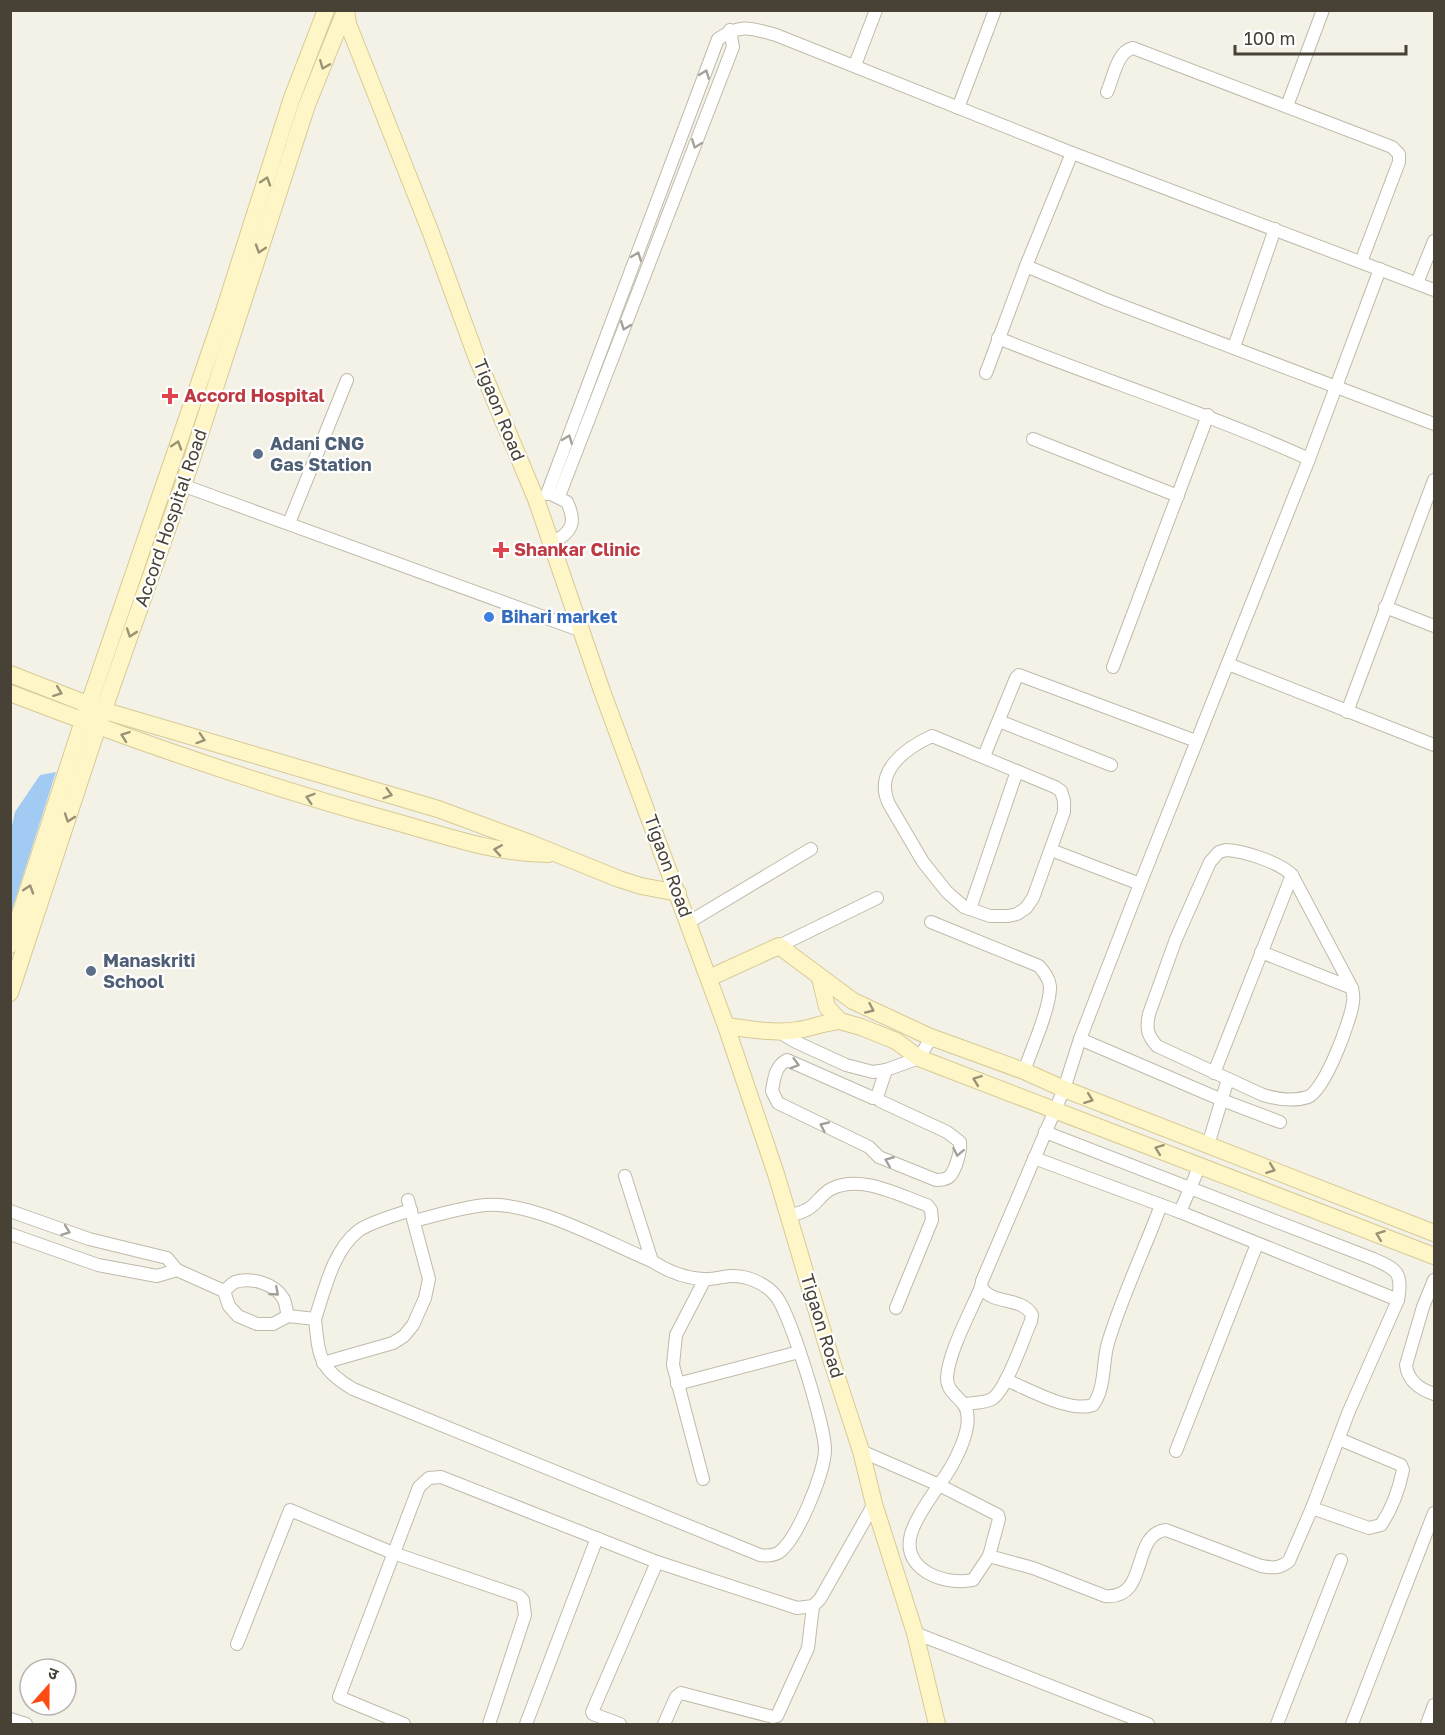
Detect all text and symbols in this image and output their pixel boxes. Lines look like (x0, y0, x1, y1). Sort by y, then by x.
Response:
scale bar (1235, 18, 1406, 56)
text: 100 m (1244, 27, 1295, 49)
one-way arrow (319, 59, 331, 70)
one-way arrow (698, 69, 711, 80)
one-way arrow (690, 139, 703, 149)
one-way arrow (259, 176, 271, 187)
one-way arrow (255, 243, 268, 254)
one-way arrow (629, 252, 642, 262)
one-way arrow (620, 320, 632, 331)
street label: Tigaon Road (470, 356, 530, 464)
place label: Accord Hospital (184, 384, 325, 406)
marker: Accord Hospital (161, 387, 179, 405)
street label: Accord Hospital Road (129, 426, 211, 609)
place label: Adani CNG Gas Station (270, 432, 372, 475)
one-way arrow (560, 434, 573, 445)
one-way arrow (170, 440, 182, 451)
marker: Adani CNG Gas Station (251, 447, 265, 461)
place label: Shankar Clinic (514, 538, 640, 560)
marker: Shankar Clinic (492, 541, 510, 559)
place label: Bihari market (501, 605, 617, 627)
marker: Bihari market (482, 610, 496, 624)
one-way arrow (126, 627, 138, 638)
one-way arrow (52, 685, 63, 697)
one-way arrow (120, 731, 131, 744)
one-way arrow (195, 732, 206, 745)
one-way arrow (383, 787, 393, 799)
one-way arrow (305, 793, 316, 805)
street label: Tigaon Road (640, 811, 698, 920)
one-way arrow (64, 812, 76, 823)
one-way arrow (493, 844, 503, 857)
one-way arrow (22, 884, 34, 895)
place label: Manaskriti School (103, 949, 195, 992)
marker: Manaskriti School (84, 964, 98, 978)
one-way arrow (863, 1002, 874, 1014)
one-way arrow (789, 1057, 800, 1069)
one-way arrow (972, 1074, 983, 1087)
one-way arrow (1083, 1091, 1094, 1104)
one-way arrow (819, 1121, 830, 1133)
one-way arrow (1154, 1144, 1165, 1156)
one-way arrow (952, 1147, 964, 1157)
one-way arrow (884, 1156, 895, 1168)
one-way arrow (1265, 1162, 1276, 1174)
one-way arrow (60, 1223, 70, 1236)
one-way arrow (1375, 1229, 1386, 1242)
street label: Tigaon Road (797, 1271, 849, 1380)
one-way arrow (269, 1285, 280, 1296)
north arrow (18, 1657, 78, 1717)
text: उ (45, 1662, 62, 1684)

